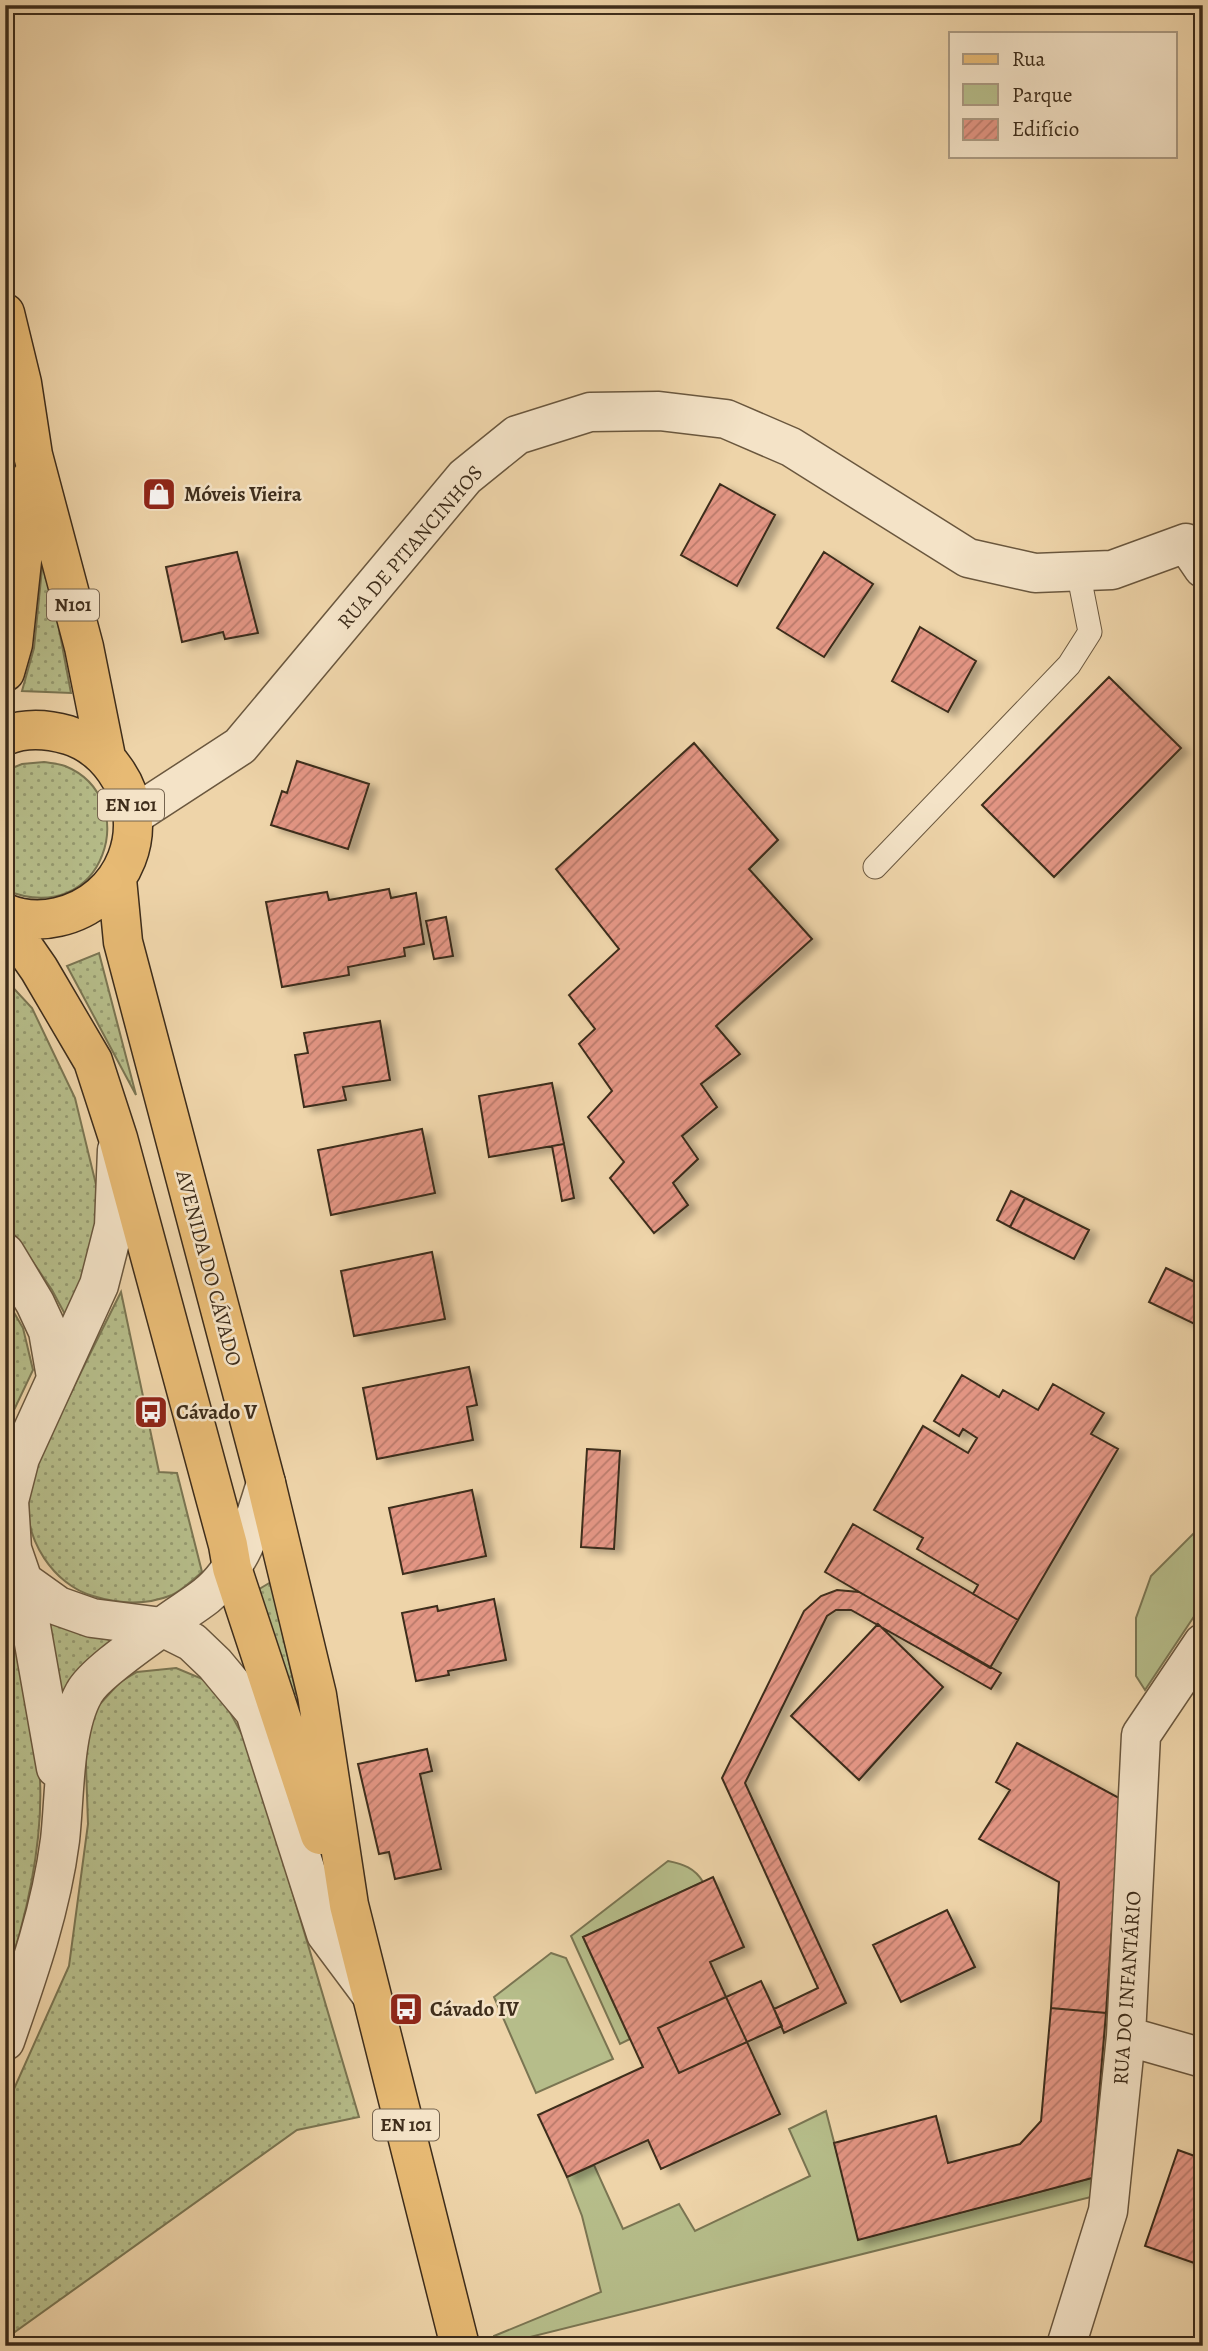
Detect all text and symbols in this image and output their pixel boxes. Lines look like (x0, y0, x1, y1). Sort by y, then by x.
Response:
legend (949, 32, 1176, 158)
text: Rua (1012, 45, 1046, 73)
text: Parque (1012, 81, 1072, 109)
text: Edifício (1012, 115, 1079, 143)
street label: RUA DE PITANCINHOS (331, 459, 489, 635)
shop icon: Móveis Vieira (140, 475, 178, 513)
place label: Móveis Vieira (184, 480, 303, 508)
road number: N101 (47, 590, 99, 620)
road number: EN 101 (98, 790, 164, 820)
street label: AVENIDA DO CÁVADO (169, 1166, 249, 1369)
bus stop icon: Cávado V (132, 1393, 170, 1431)
place label: Cávado V (176, 1398, 258, 1426)
street label: RUA DO INFANTÁRIO (1106, 1890, 1148, 2086)
bus stop icon: Cávado IV (387, 1990, 425, 2028)
place label: Cávado IV (430, 1995, 520, 2023)
road number: EN 101 (373, 2110, 439, 2140)

